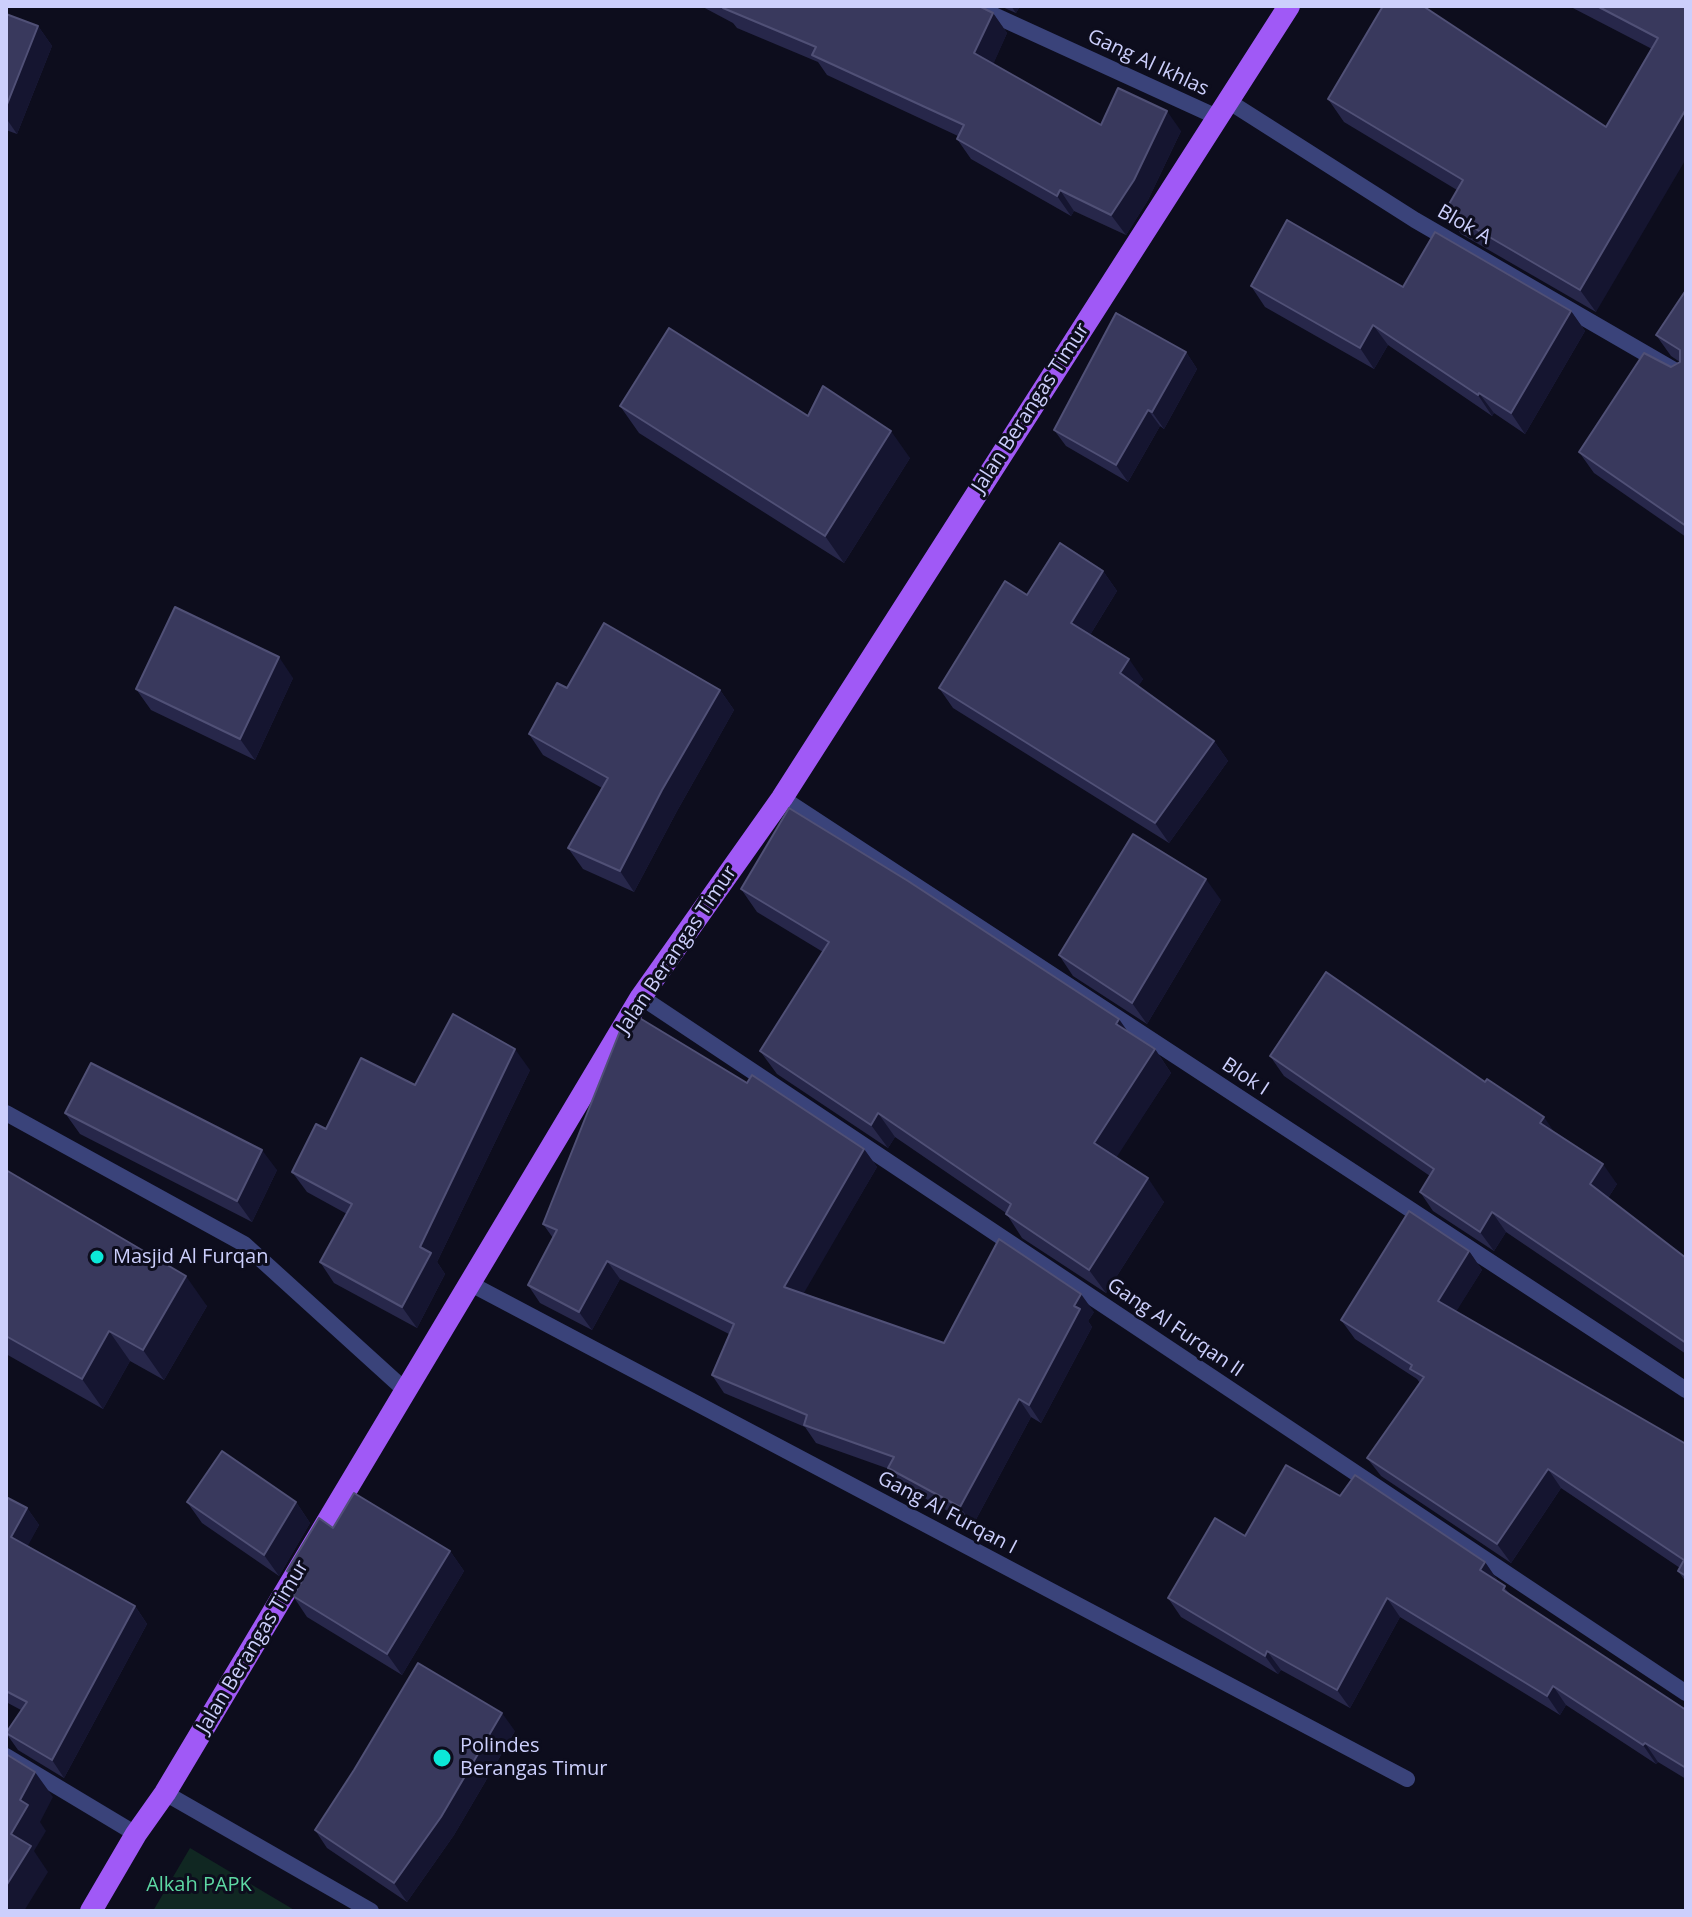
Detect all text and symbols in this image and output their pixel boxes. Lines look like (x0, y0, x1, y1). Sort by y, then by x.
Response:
street label: Gang Al Ikhlas (1084, 24, 1212, 102)
street label: Blok A (1433, 200, 1495, 250)
street label: Jalan Berangas Timur (967, 319, 1095, 497)
street label: Jalan Berangas Timur (612, 861, 742, 1039)
street label: Blok I (1217, 1053, 1273, 1101)
place label: Masjid Al Furqan (113, 1245, 268, 1269)
marker: Masjid Al Furqan (88, 1248, 106, 1266)
street label: Gang Al Furqan II (1102, 1273, 1248, 1383)
street label: Gang Al Furqan I (873, 1466, 1021, 1560)
street label: Jalan Berangas Timur (192, 1556, 314, 1738)
place label: Polindes Berangas Timur (460, 1734, 607, 1781)
marker: Polindes Berangas Timur (431, 1747, 453, 1769)
park label: Alkah PAPK (146, 1873, 252, 1897)

